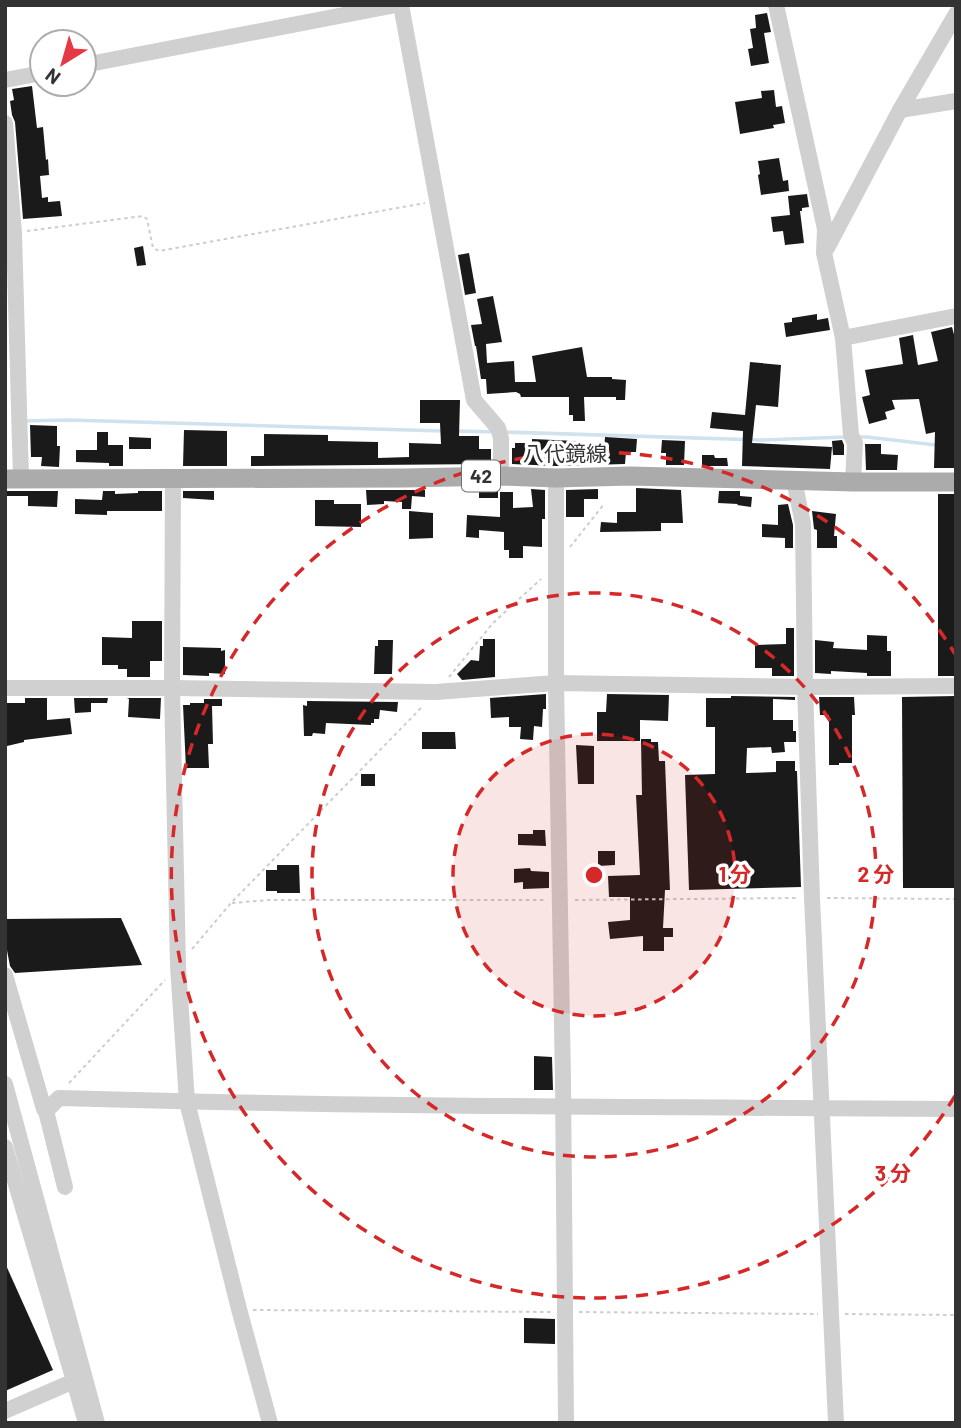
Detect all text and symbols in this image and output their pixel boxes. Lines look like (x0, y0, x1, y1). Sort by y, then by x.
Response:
north arrow (28, 28, 98, 98)
text: N (40, 64, 64, 90)
street label: 八代鏡線 (523, 440, 607, 465)
road number: 42 (462, 461, 500, 491)
text: 1 分 (719, 861, 751, 886)
text: 2 分 (858, 861, 894, 886)
centre of rings (582, 863, 606, 887)
text: 3 分 (875, 1160, 911, 1185)

